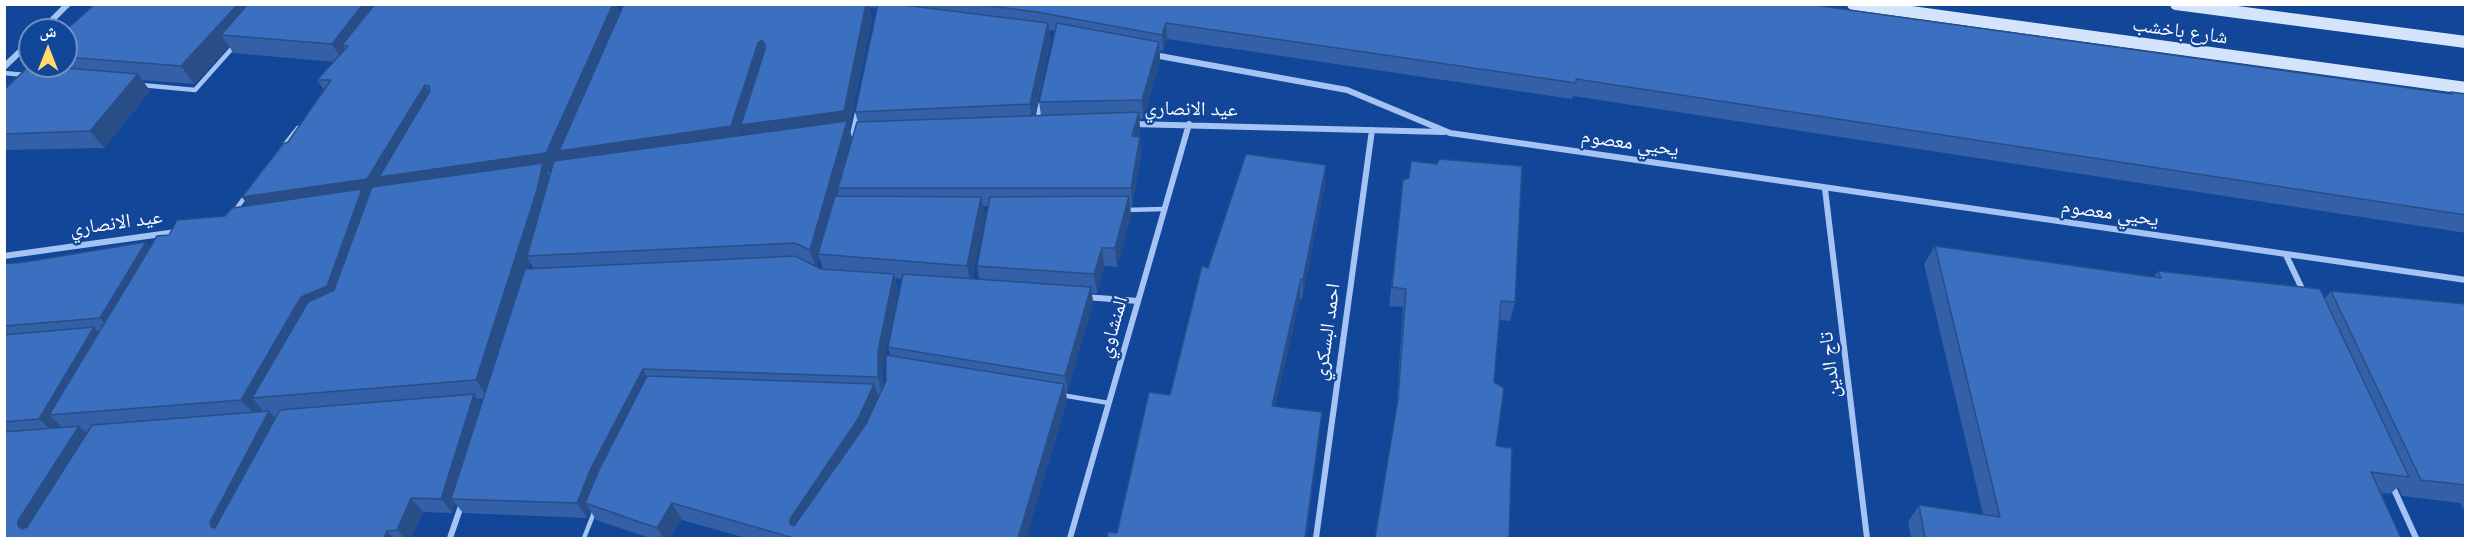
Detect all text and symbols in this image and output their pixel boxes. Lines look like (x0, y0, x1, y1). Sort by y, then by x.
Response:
street label: شارع باخشب (2131, 12, 2229, 50)
north arrow (18, 18, 78, 78)
text: ش (40, 22, 56, 41)
street label: عيد الانصاري (1144, 96, 1238, 122)
street label: يحيي معصوم (1580, 124, 1680, 162)
street label: يحيي معصوم (2060, 194, 2160, 232)
street label: عيد الانصاري (68, 205, 164, 241)
street label: احمد البسكري (1308, 282, 1346, 382)
street label: المنشاوي (1093, 293, 1133, 361)
street label: تاج الدين (1814, 330, 1846, 400)

